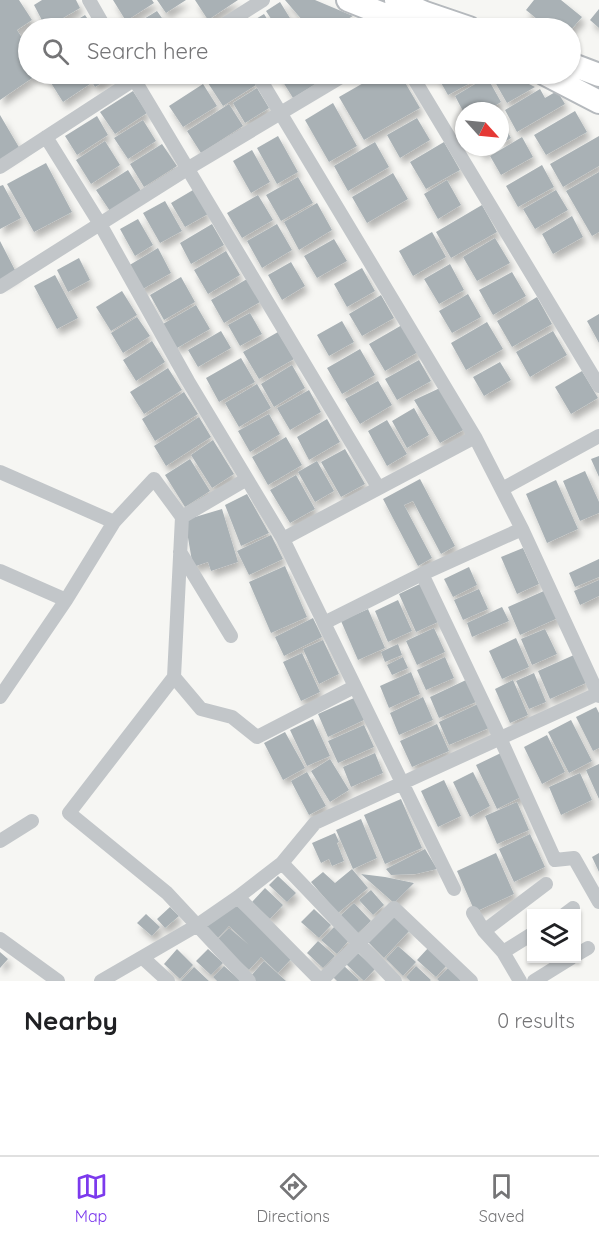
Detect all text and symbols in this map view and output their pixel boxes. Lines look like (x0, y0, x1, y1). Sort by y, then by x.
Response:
search box (18, 18, 581, 84)
icon: search (39, 35, 72, 68)
text: Search here (87, 37, 208, 65)
north arrow (455, 102, 509, 156)
map controls (527, 909, 581, 963)
button: layers (527, 909, 581, 963)
text: Nearby (24, 1004, 118, 1037)
text: 0 results (497, 1008, 575, 1033)
tab: Map (75, 1170, 108, 1226)
tab: Directions (257, 1170, 330, 1226)
tab: Saved (479, 1170, 524, 1226)

